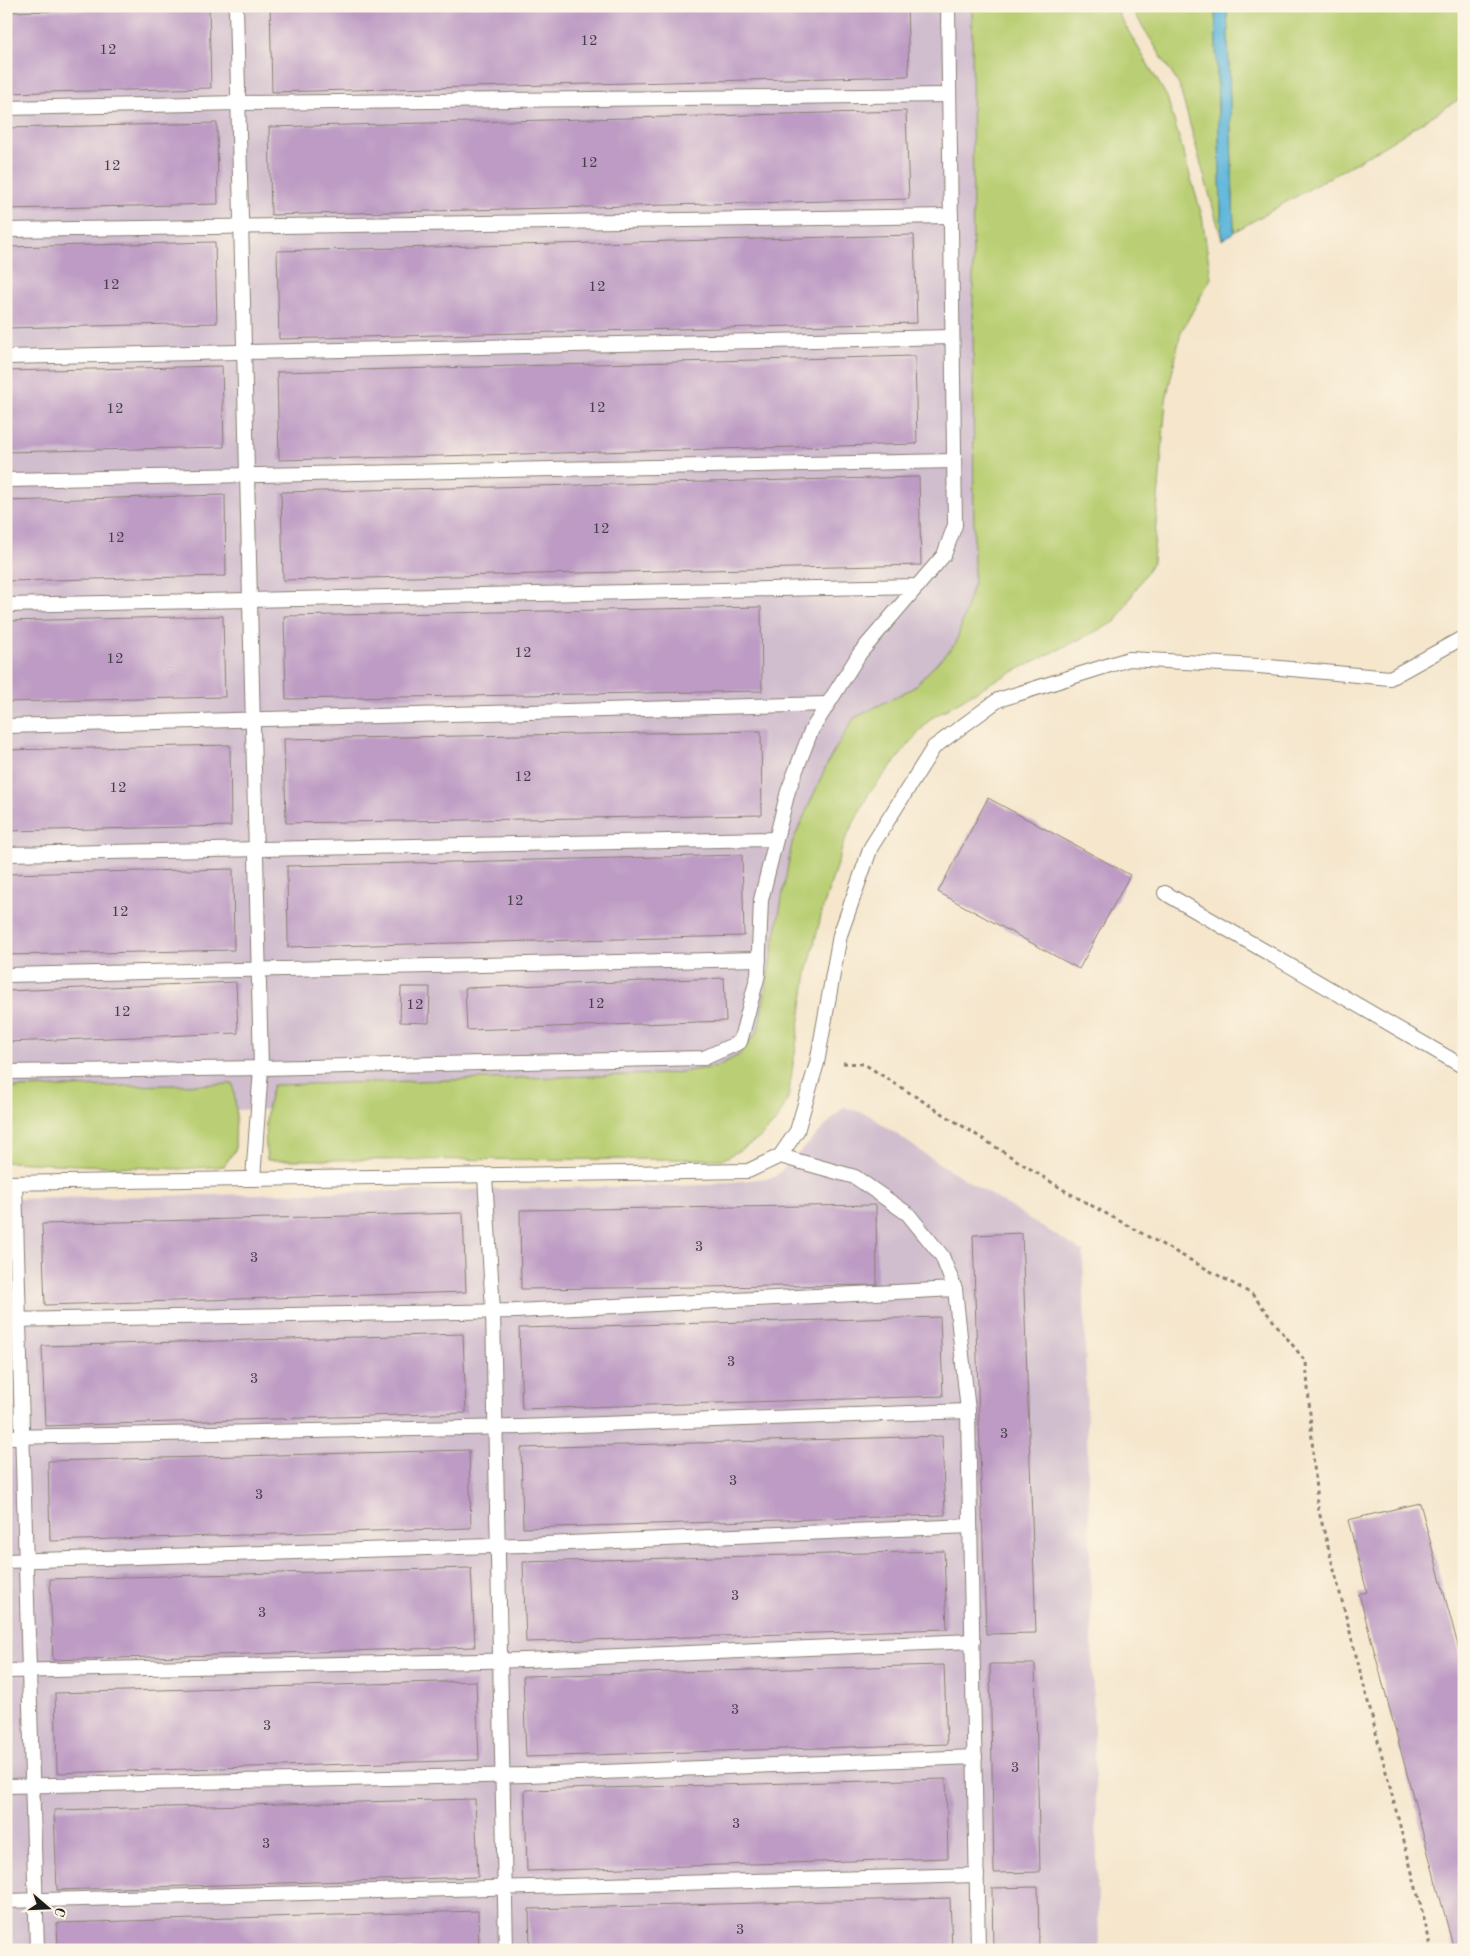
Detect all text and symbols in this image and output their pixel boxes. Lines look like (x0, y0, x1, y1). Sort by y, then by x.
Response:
house number: 12 (580, 34, 598, 49)
house number: 12 (99, 43, 117, 58)
house number: 12 (580, 156, 598, 171)
house number: 12 (103, 159, 121, 174)
house number: 12 (102, 278, 120, 293)
house number: 12 (588, 280, 606, 295)
house number: 12 (588, 401, 606, 416)
house number: 12 (106, 402, 124, 417)
house number: 12 (592, 522, 610, 537)
house number: 12 (107, 531, 125, 546)
house number: 12 (514, 646, 532, 661)
house number: 12 (106, 652, 124, 667)
house number: 12 (514, 770, 532, 785)
house number: 12 (109, 781, 127, 796)
house number: 12 (506, 894, 524, 909)
house number: 12 (111, 905, 129, 920)
house number: 12 (587, 997, 605, 1012)
house number: 12 (406, 998, 424, 1013)
house number: 12 (113, 1005, 131, 1020)
house number: 3 (695, 1240, 703, 1255)
house number: 3 (250, 1251, 258, 1266)
house number: 3 (727, 1355, 735, 1370)
house number: 3 (250, 1372, 258, 1387)
house number: 3 (1000, 1427, 1008, 1442)
house number: 3 (729, 1474, 737, 1489)
house number: 3 (255, 1488, 263, 1503)
house number: 3 (731, 1589, 739, 1604)
house number: 3 (258, 1606, 266, 1621)
house number: 3 (731, 1703, 739, 1718)
house number: 3 (263, 1719, 271, 1734)
house number: 3 (1011, 1761, 1019, 1776)
house number: 3 (732, 1817, 740, 1832)
house number: 3 (262, 1837, 270, 1852)
north arrow (22, 1884, 72, 1934)
text: С (51, 1905, 67, 1919)
house number: 3 (736, 1923, 744, 1938)

